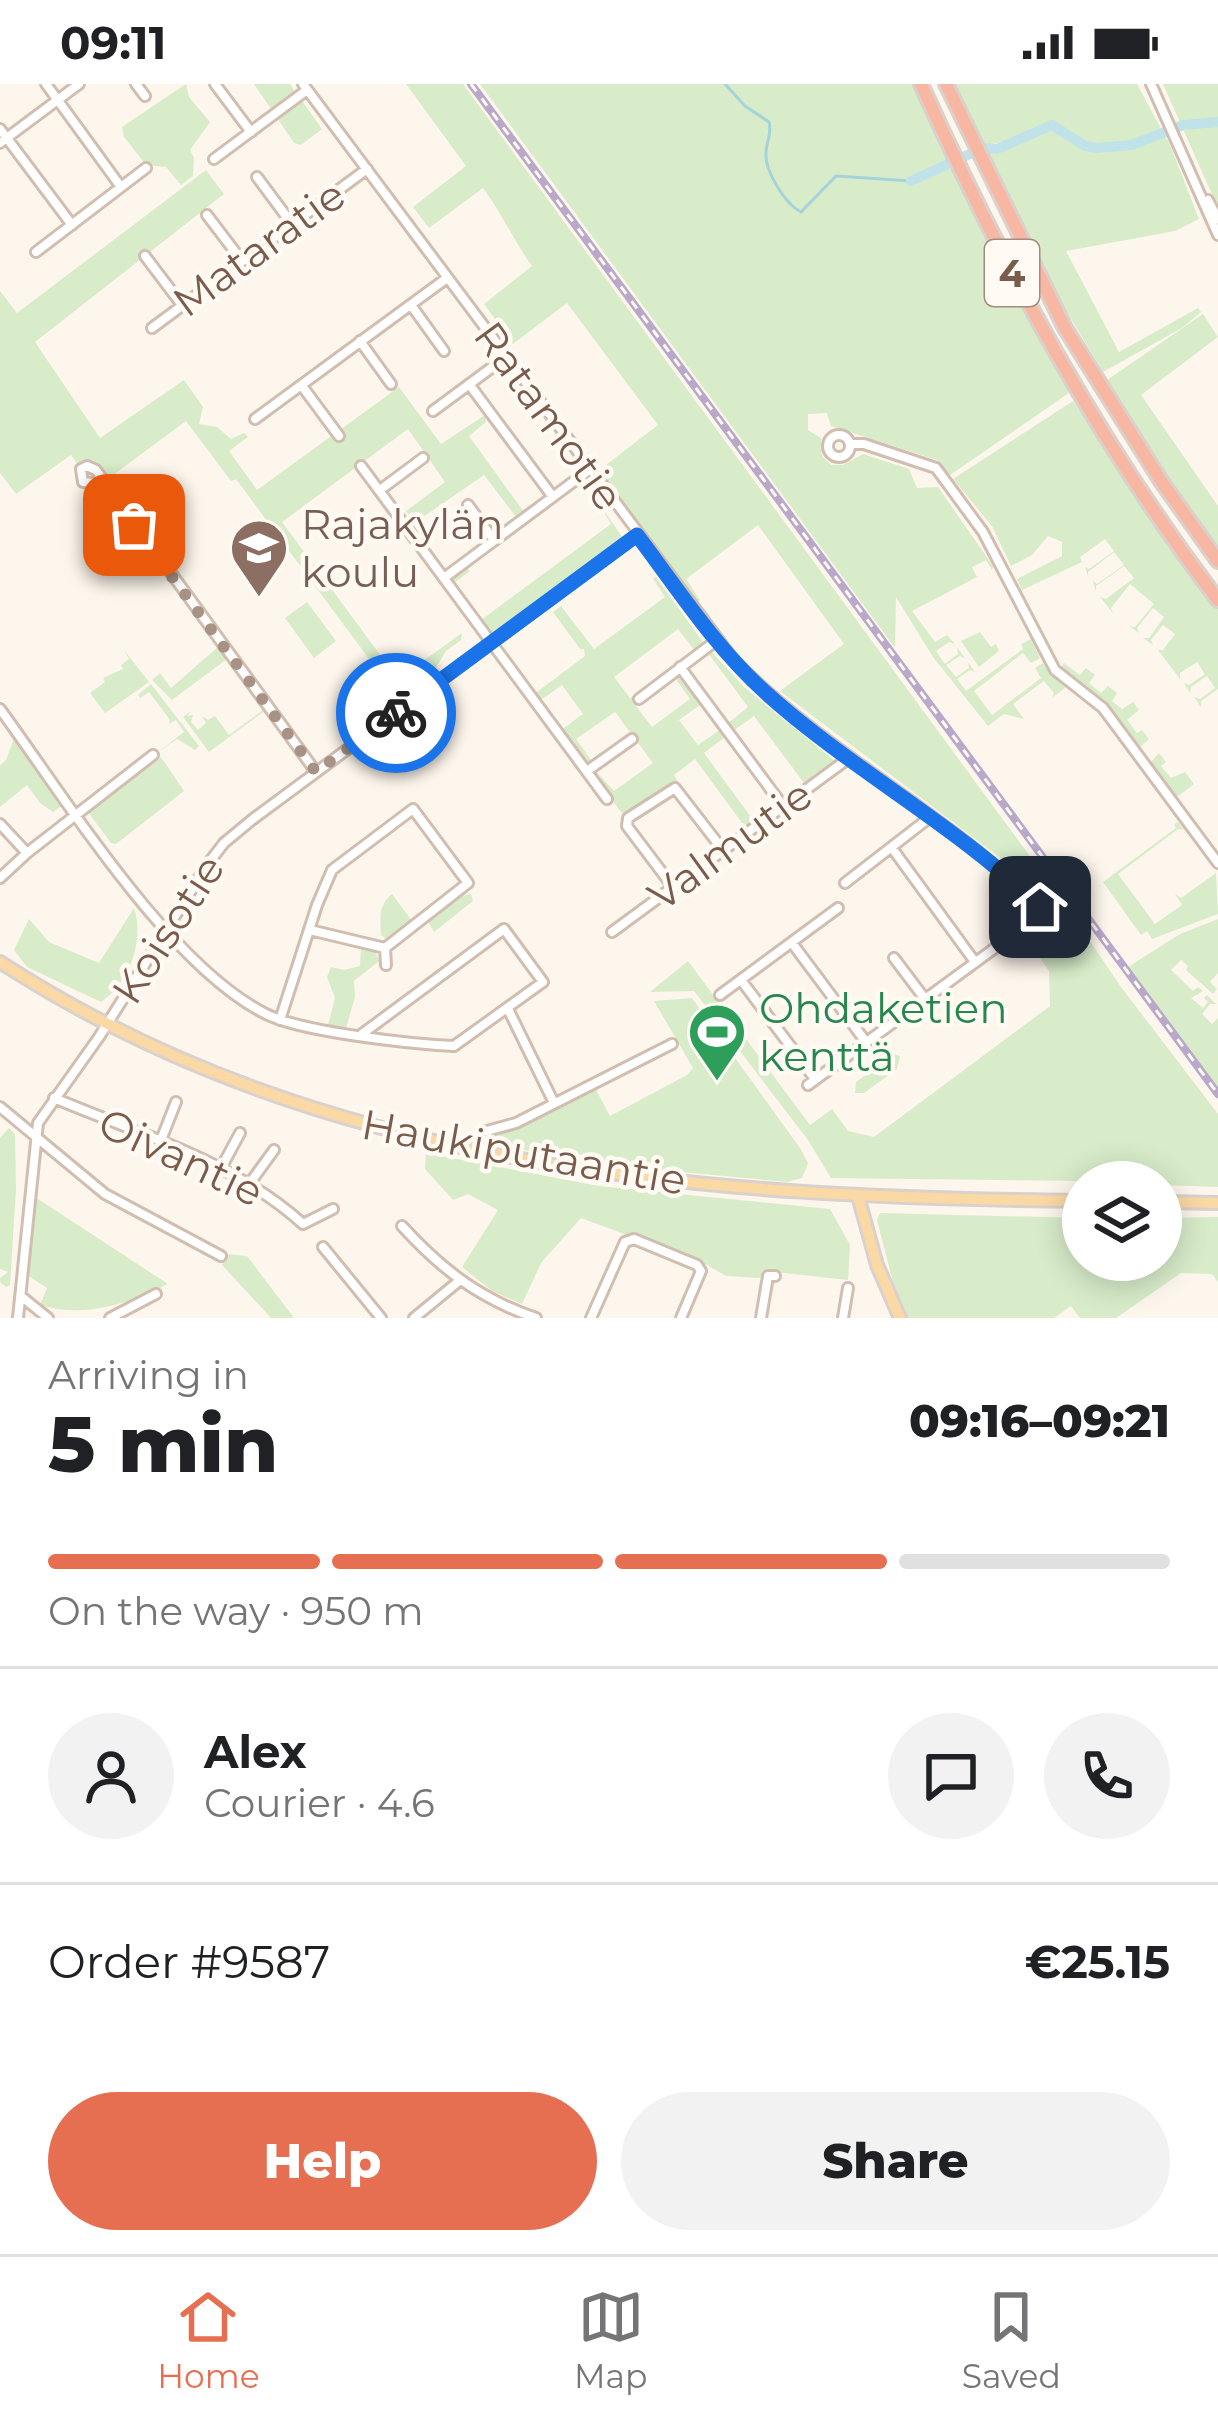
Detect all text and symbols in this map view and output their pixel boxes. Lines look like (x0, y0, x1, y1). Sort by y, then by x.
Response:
text: 09:11 (60, 15, 166, 70)
street label: Mataratie (163, 168, 355, 328)
road number: 4 (985, 240, 1039, 306)
street label: Ratamotie (463, 312, 635, 520)
pin (83, 474, 185, 576)
icon: bag (101, 492, 167, 558)
place label: Rajakylän koulu (301, 498, 504, 598)
school or university icon: Rajakylän koulu (228, 517, 290, 599)
courier (336, 653, 456, 773)
icon: bike (363, 680, 429, 746)
street label: Valmutie (638, 768, 822, 922)
street label: Koisotie (101, 845, 235, 1013)
pin (989, 856, 1091, 958)
icon: home (1007, 874, 1073, 940)
place label: Ohdaketien kenttä (759, 982, 1008, 1082)
sports icon: Ohdaketien kenttä (686, 1001, 748, 1083)
street label: Oivantie (91, 1096, 271, 1218)
street label: Haukiputaantie (358, 1098, 690, 1206)
map controls (1062, 1161, 1182, 1281)
button: layers (1062, 1161, 1182, 1281)
text: Arriving in (48, 1351, 249, 1399)
text: 09:16–09:21 (909, 1393, 1170, 1448)
text: 5 min (48, 1396, 278, 1492)
text: On the way · 950 m (48, 1587, 424, 1635)
button: person (48, 1713, 174, 1839)
button: chat (888, 1713, 1014, 1839)
button: phone (1044, 1713, 1170, 1839)
text: Alex (204, 1724, 307, 1779)
text: Courier · 4.6 (204, 1779, 435, 1827)
text: Order #9587 (48, 1934, 330, 1989)
text: €25.15 (1025, 1934, 1170, 1989)
button: Help (48, 2092, 597, 2230)
button: Share (621, 2092, 1170, 2230)
tab: Home (157, 2284, 260, 2396)
tab: Map (574, 2284, 647, 2396)
tab: Saved (962, 2284, 1061, 2396)

